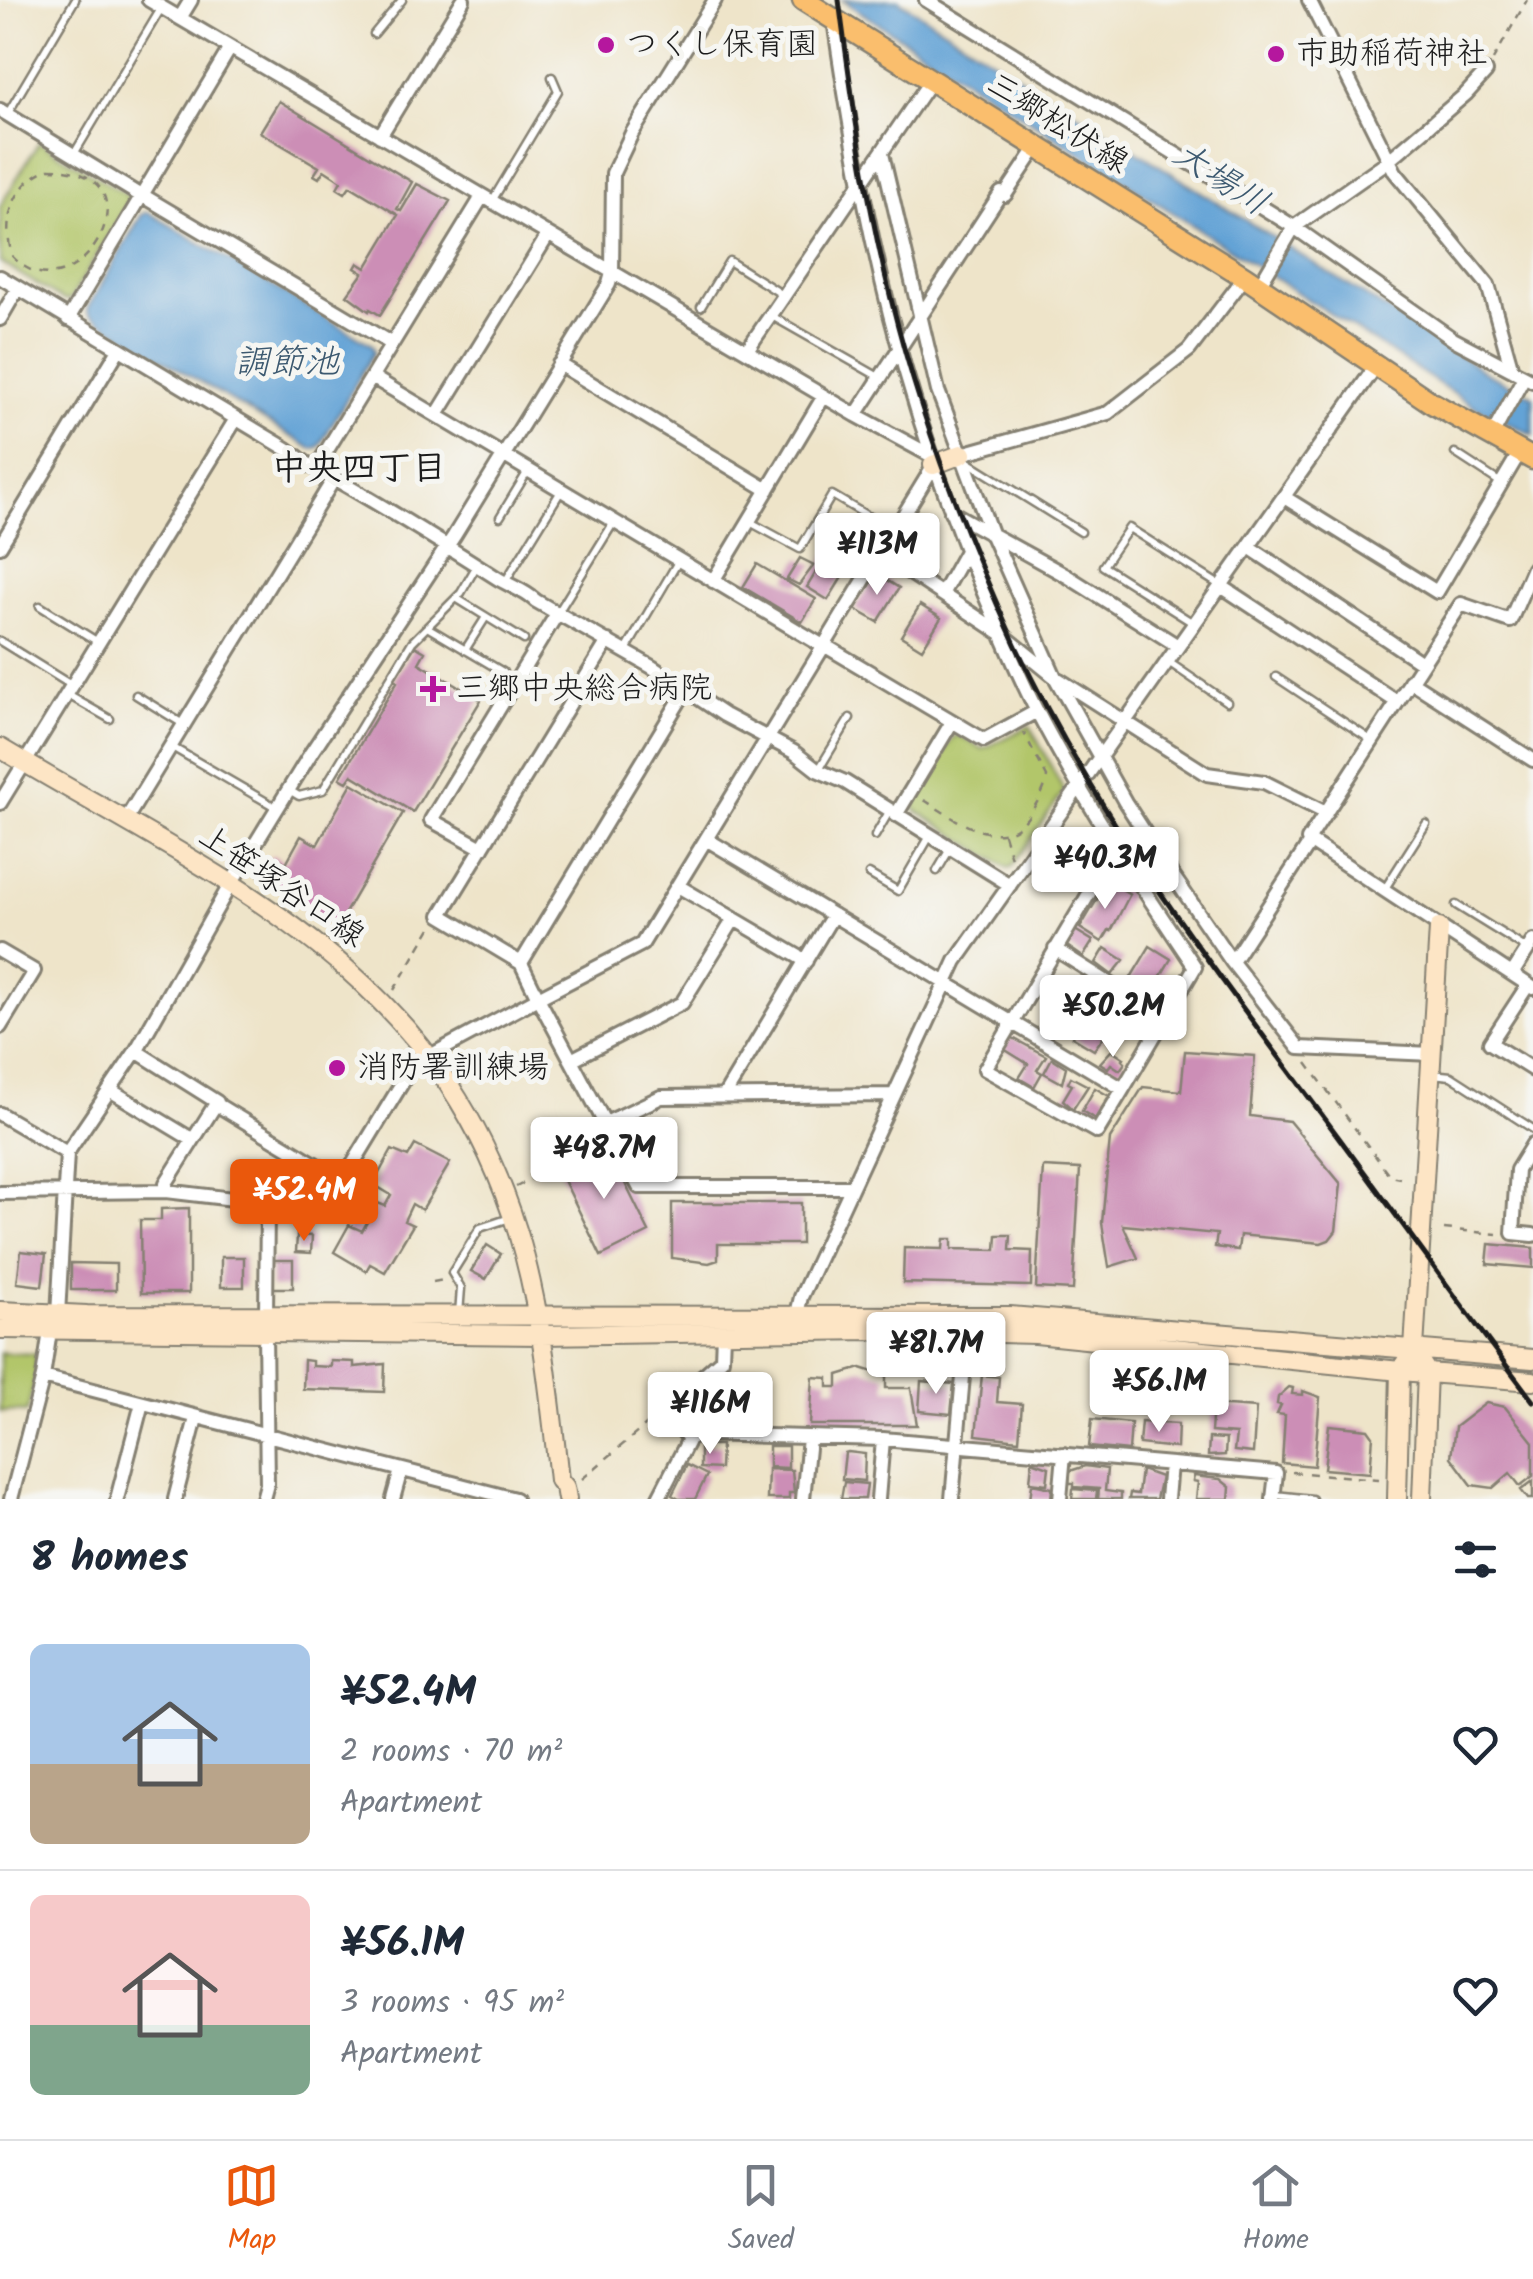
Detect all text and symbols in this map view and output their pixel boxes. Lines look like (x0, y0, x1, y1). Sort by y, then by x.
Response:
place label: つくし保育園 (626, 20, 818, 71)
place label: 市助稲荷神社 (1296, 29, 1488, 80)
marker: つくし保育園 (595, 34, 617, 56)
marker: 市助稲荷神社 (1265, 43, 1287, 65)
street label: 三郷松伏線 (976, 60, 1138, 188)
water label: 大場川 (1161, 128, 1279, 232)
water label: 調節池 (234, 336, 340, 392)
district label: 中央四丁目 (271, 442, 447, 498)
pin: ¥113M (807, 513, 947, 598)
text: ¥113M (837, 520, 917, 571)
place label: 三郷中央総合病院 (456, 664, 712, 715)
marker: 三郷中央総合病院 (420, 676, 446, 702)
street label: 上笹塚谷口線 (187, 812, 375, 962)
pin: ¥40.3M (1024, 827, 1186, 912)
text: ¥40.3M (1054, 834, 1156, 885)
pin: ¥50.2M (1032, 975, 1194, 1060)
text: ¥50.2M (1062, 982, 1164, 1033)
place label: 消防署訓練場 (357, 1043, 549, 1094)
marker: 消防署訓練場 (326, 1057, 348, 1079)
pin: ¥48.7M (523, 1117, 685, 1202)
text: ¥48.7M (553, 1124, 655, 1175)
pin: ¥52.4M (223, 1159, 385, 1244)
text: ¥52.4M (252, 1166, 356, 1217)
pin: ¥81.7M (855, 1312, 1017, 1397)
text: ¥81.7M (888, 1319, 984, 1370)
pin: ¥56.1M (1078, 1350, 1240, 1435)
text: ¥56.1M (1112, 1357, 1206, 1408)
pin: ¥116M (640, 1372, 780, 1457)
text: ¥116M (670, 1379, 750, 1430)
text: 8 homes (30, 1526, 188, 1593)
icon: filters (1448, 1532, 1503, 1587)
text: ¥52.4M (340, 1660, 476, 1727)
icon: home (110, 1684, 230, 1804)
icon: heart (1448, 1717, 1503, 1772)
text: 2 rooms · 70 m² (340, 1727, 562, 1778)
text: Apartment (340, 1778, 482, 1829)
text: ¥56.1M (340, 1911, 464, 1978)
icon: home (110, 1935, 230, 2055)
icon: heart (1448, 1968, 1503, 2023)
text: 3 rooms · 95 m² (340, 1978, 564, 2029)
text: Apartment (340, 2029, 482, 2080)
tab: Map (224, 2158, 279, 2263)
tab: Saved (728, 2158, 794, 2263)
tab: Home (1242, 2158, 1309, 2263)

